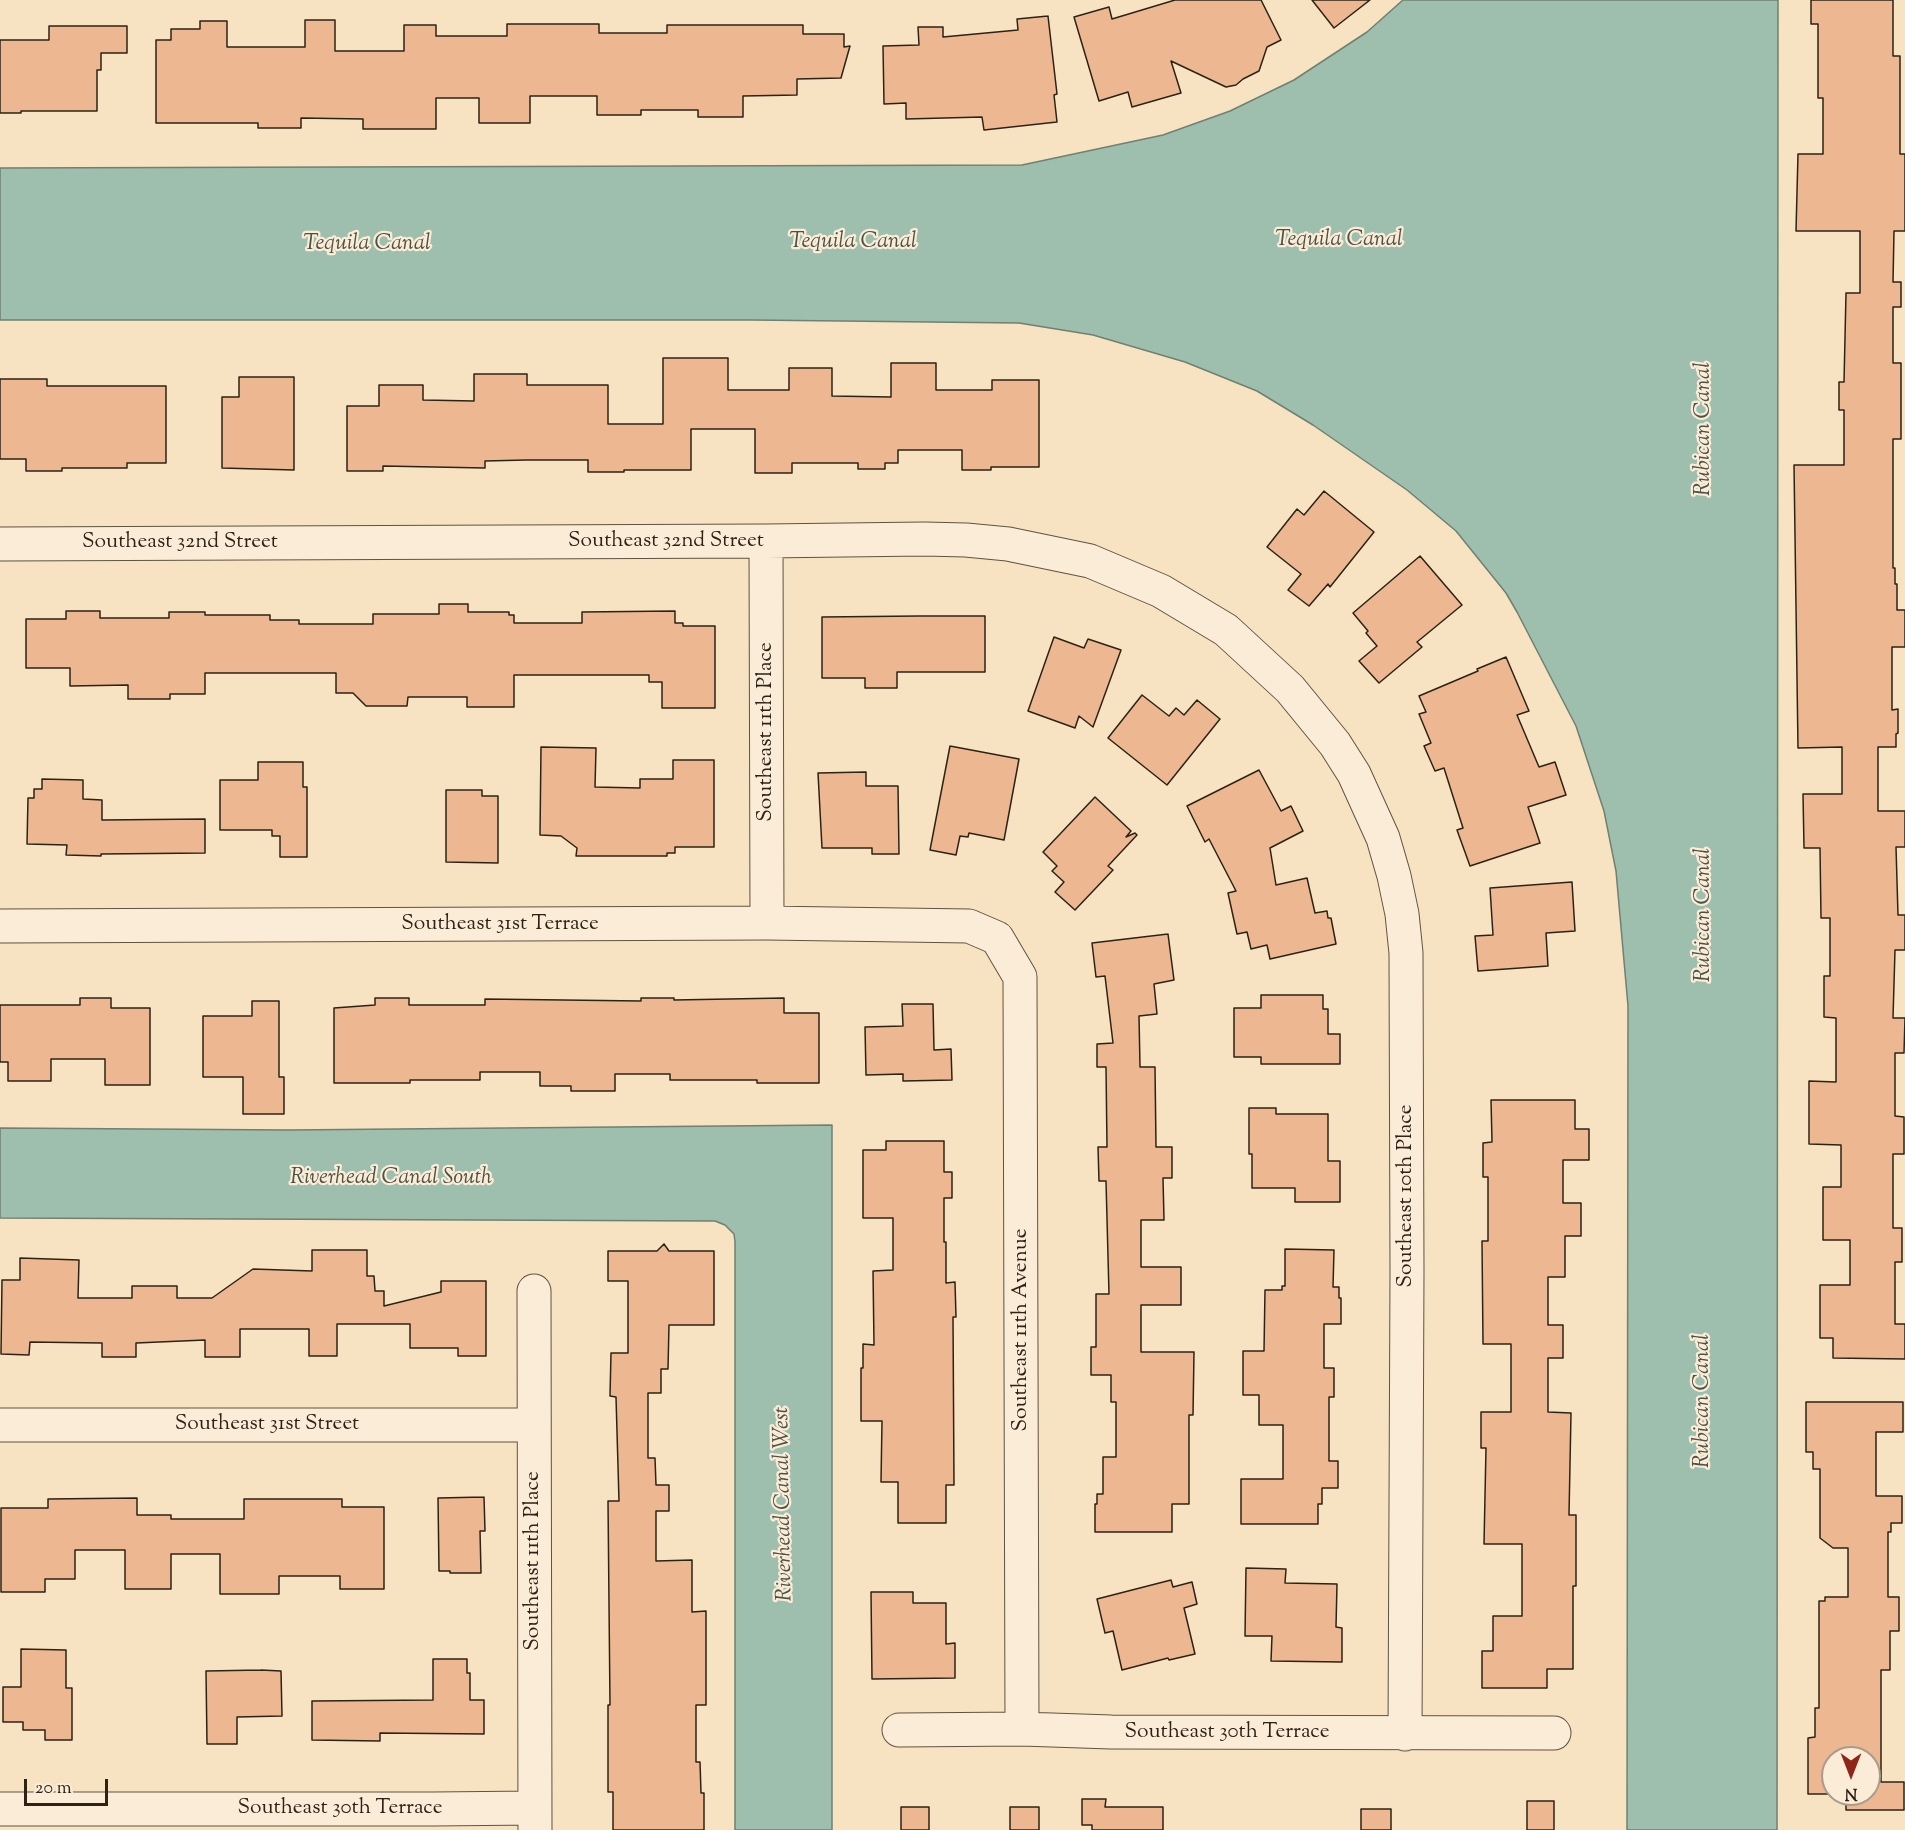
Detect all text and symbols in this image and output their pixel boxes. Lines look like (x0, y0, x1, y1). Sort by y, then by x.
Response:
water label: Tequila Canal (1275, 228, 1403, 254)
water label: Tequila Canal (789, 230, 917, 256)
water label: Tequila Canal (303, 232, 431, 258)
water label: Rubican Canal (1692, 362, 1718, 496)
street label: Southeast 32nd Street (568, 529, 764, 555)
street label: Southeast 32nd Street (82, 530, 278, 556)
street label: Southeast 11th Place (754, 642, 780, 822)
water label: Rubican Canal (1692, 848, 1718, 982)
street label: Southeast 31st Terrace (401, 912, 599, 938)
street label: Southeast 10th Place (1394, 1104, 1420, 1288)
water label: Riverhead Canal South (290, 1166, 492, 1192)
street label: Southeast 11th Avenue (1009, 1228, 1035, 1432)
water label: Rubican Canal (1691, 1334, 1717, 1468)
water label: Riverhead Canal West (770, 1406, 800, 1602)
street label: Southeast 31st Street (175, 1412, 359, 1438)
street label: Southeast 11th Place (521, 1471, 547, 1651)
street label: Southeast 30th Terrace (1124, 1720, 1330, 1746)
north arrow (1821, 1746, 1881, 1806)
scale bar (27, 1767, 111, 1805)
text: 20 m (35, 1776, 72, 1802)
text: N (1845, 1781, 1857, 1804)
street label: Southeast 30th Terrace (237, 1796, 443, 1822)

